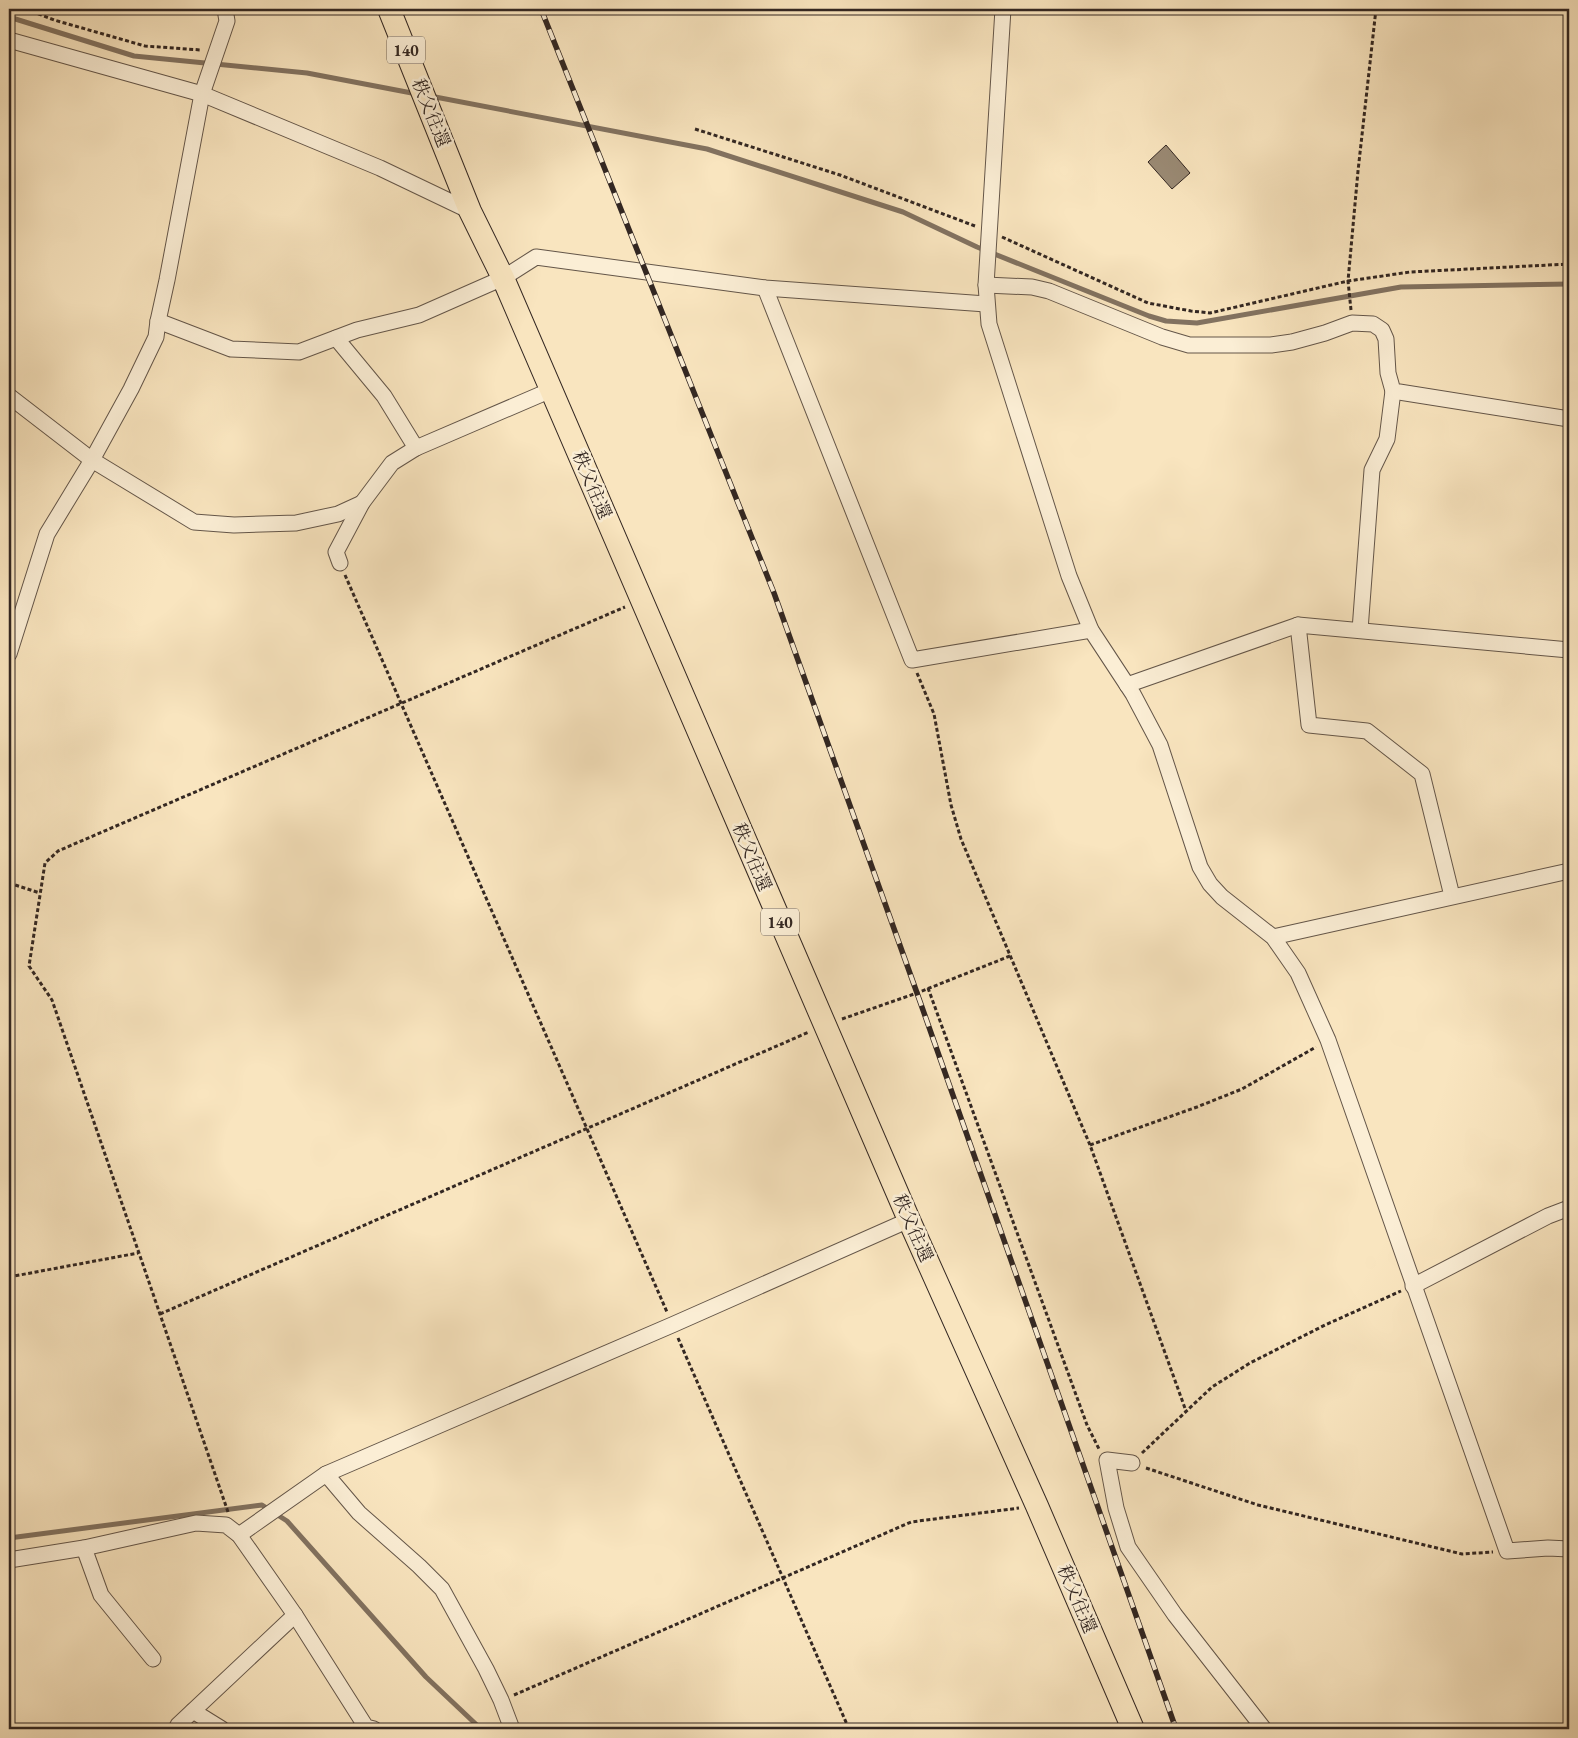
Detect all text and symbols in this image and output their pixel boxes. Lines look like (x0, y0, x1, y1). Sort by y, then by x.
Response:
road number: 140 (387, 36, 425, 64)
street label: 秩父往還 (407, 75, 456, 150)
street label: 秩父往還 (568, 447, 617, 522)
street label: 秩父往還 (728, 819, 777, 894)
road number: 140 (761, 909, 799, 936)
street label: 秩父往還 (888, 1190, 939, 1265)
street label: 秩父往還 (1053, 1561, 1102, 1636)

